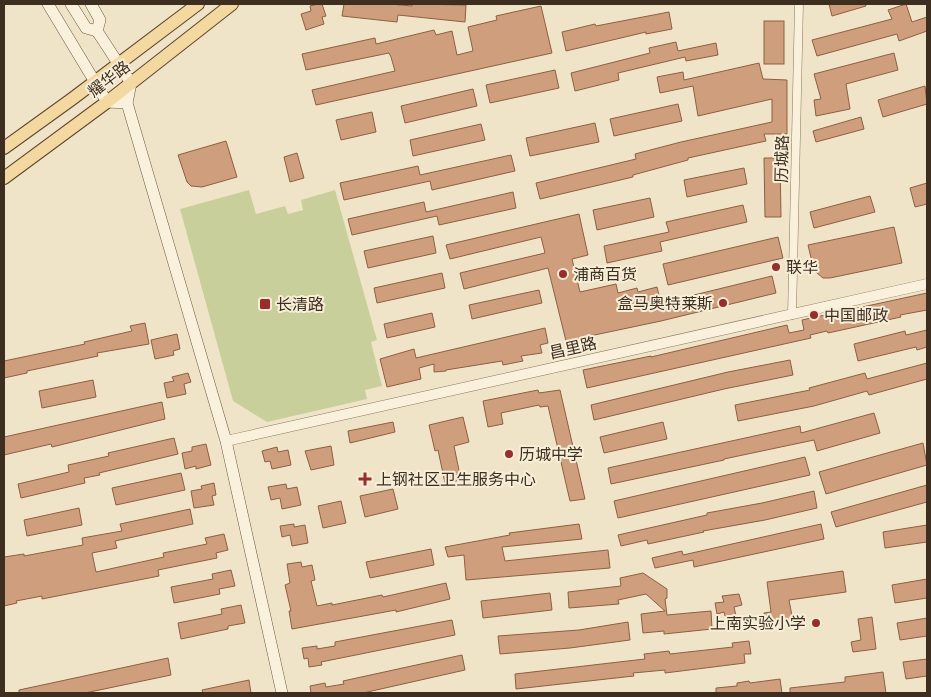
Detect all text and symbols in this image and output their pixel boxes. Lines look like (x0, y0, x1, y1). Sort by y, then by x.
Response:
street label: 耀华路 (84, 57, 134, 101)
street label: 历城路 (772, 135, 792, 183)
place label: 联华 (786, 258, 818, 277)
marker: 联华 (770, 261, 782, 273)
place label: 浦商百货 (573, 265, 637, 284)
marker: 浦商百货 (557, 268, 569, 280)
place label: 盒马奥特莱斯 (617, 294, 713, 313)
place label: 长清路 (276, 295, 324, 314)
marker: 长清路 (258, 297, 272, 311)
marker: 盒马奥特莱斯 (717, 297, 729, 309)
place label: 中国邮政 (824, 306, 888, 325)
marker: 中国邮政 (808, 309, 820, 321)
street label: 昌里路 (547, 333, 599, 363)
place label: 历城中学 (519, 445, 583, 464)
marker: 历城中学 (503, 448, 515, 460)
place label: 上钢社区卫生服务中心 (376, 470, 536, 489)
marker: 上钢社区卫生服务中心 (358, 472, 372, 486)
place label: 上南实验小学 (710, 614, 806, 633)
marker: 上南实验小学 (810, 617, 822, 629)

